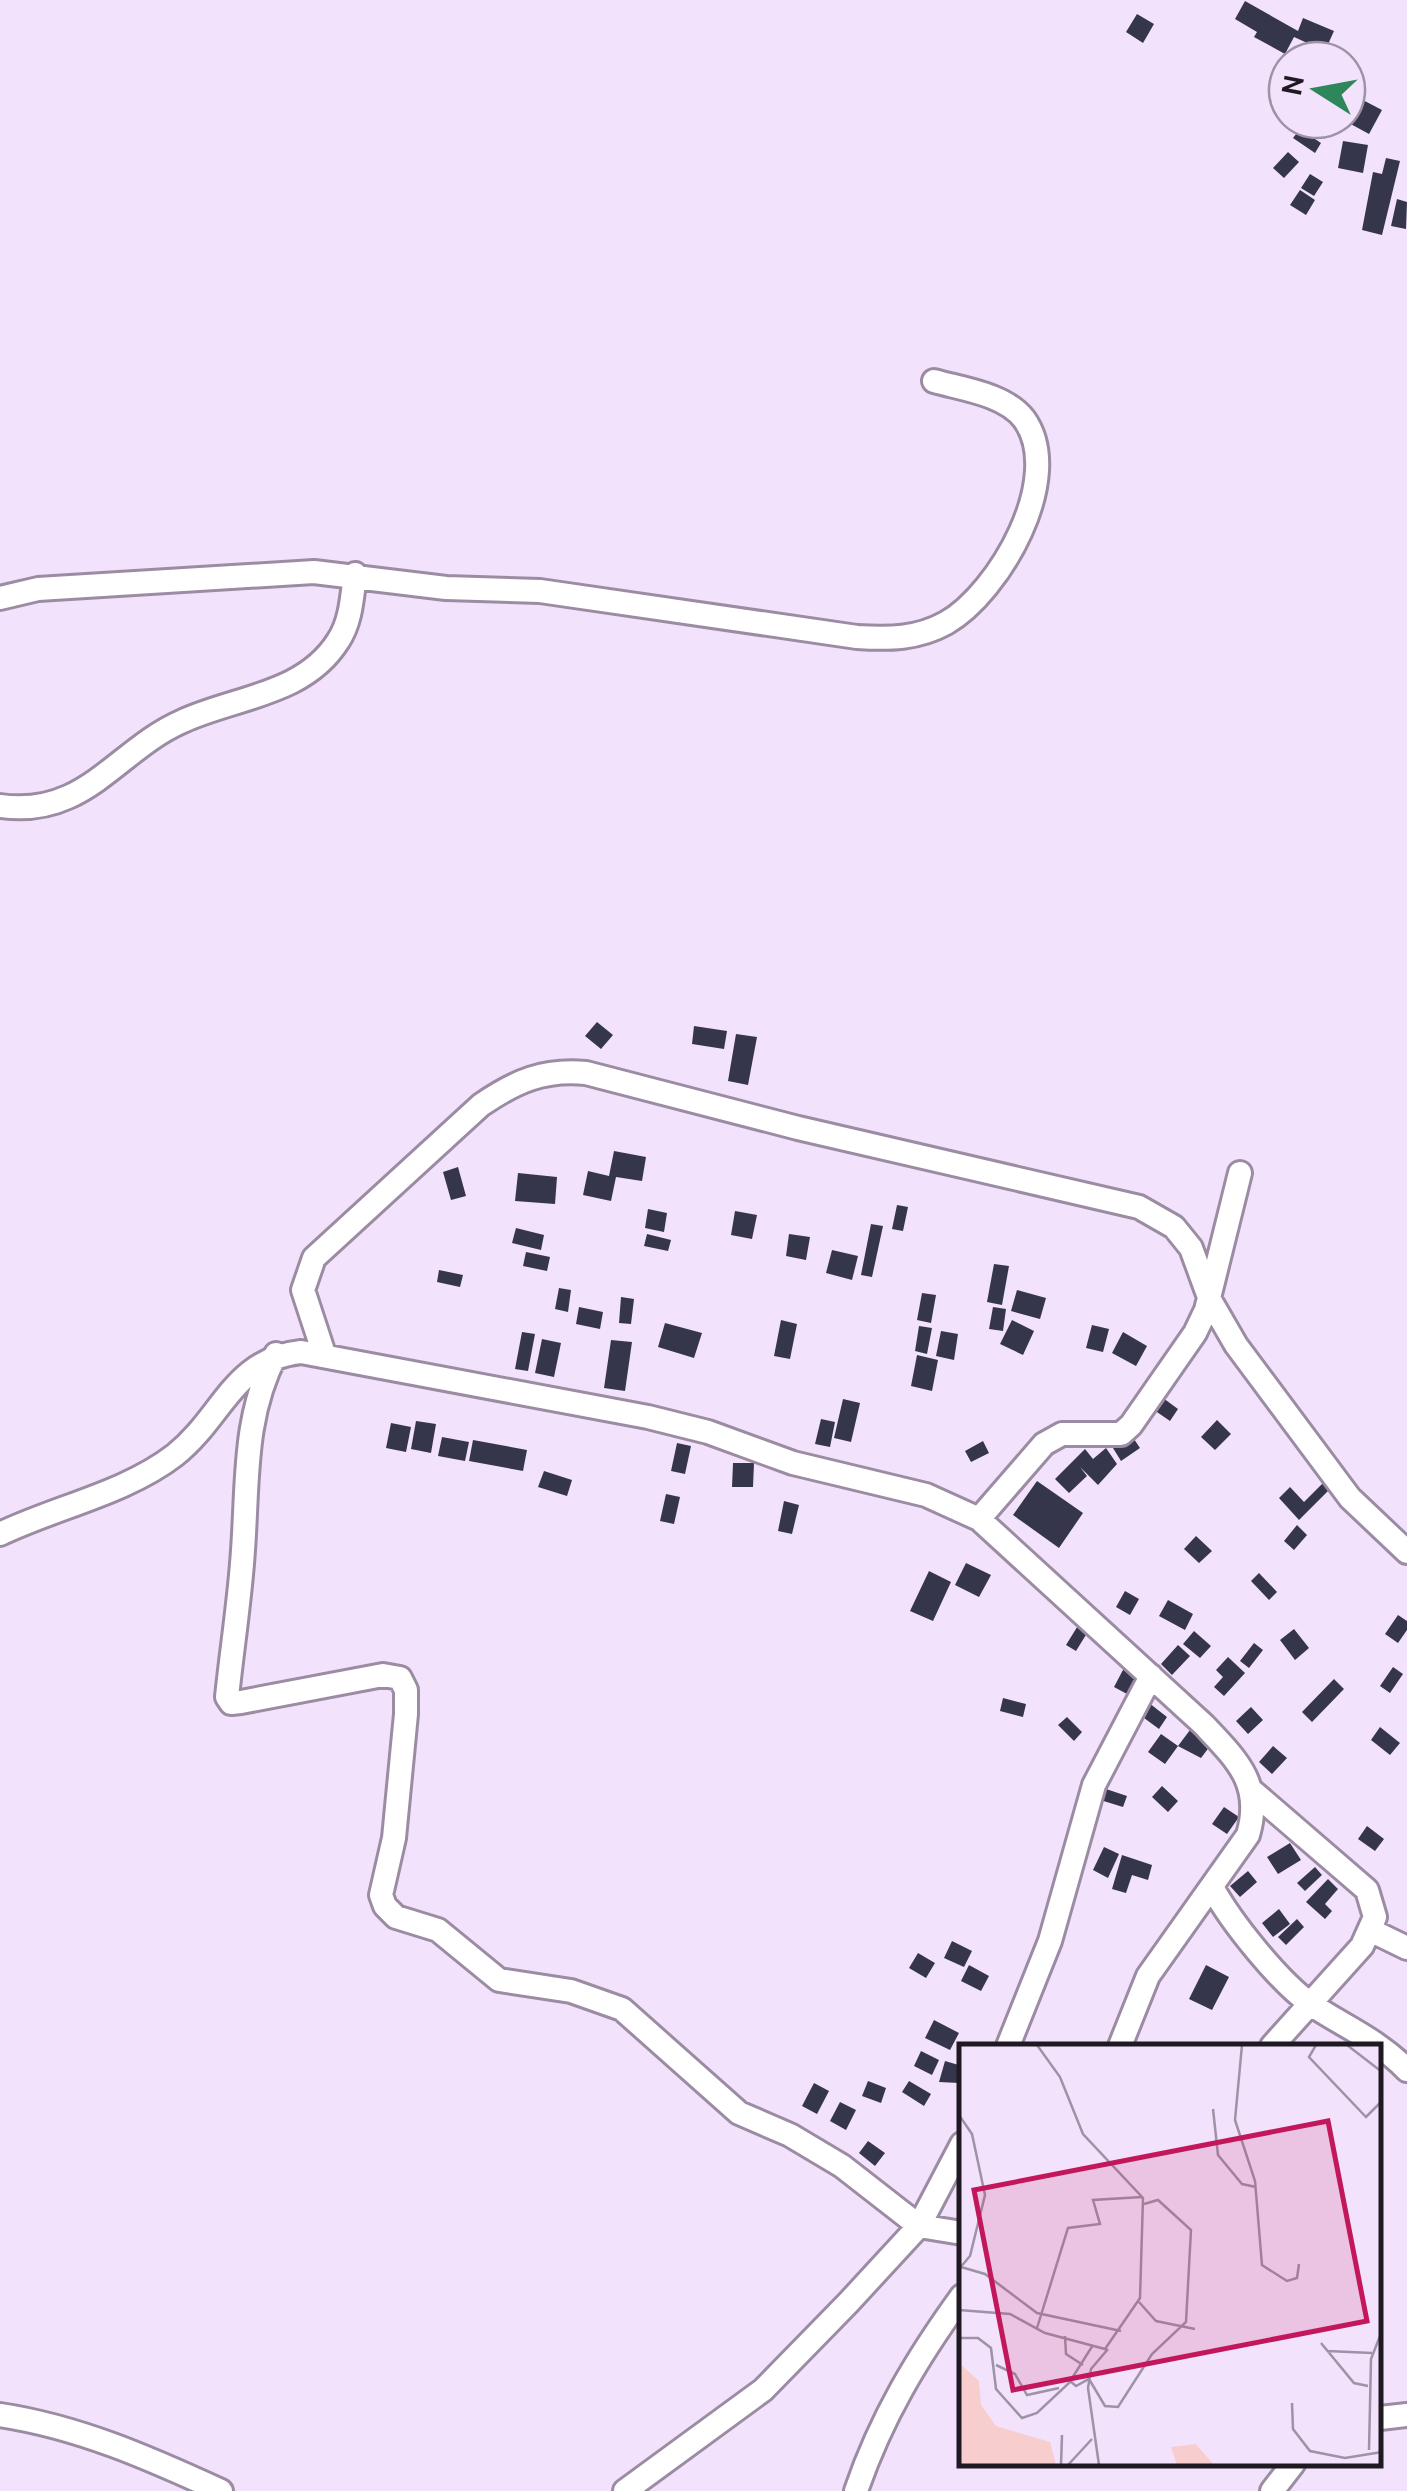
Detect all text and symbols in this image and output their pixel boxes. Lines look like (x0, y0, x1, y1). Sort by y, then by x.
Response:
north arrow (1267, 40, 1367, 140)
text: N (1274, 72, 1311, 98)
inset map (959, 2044, 1382, 2466)

